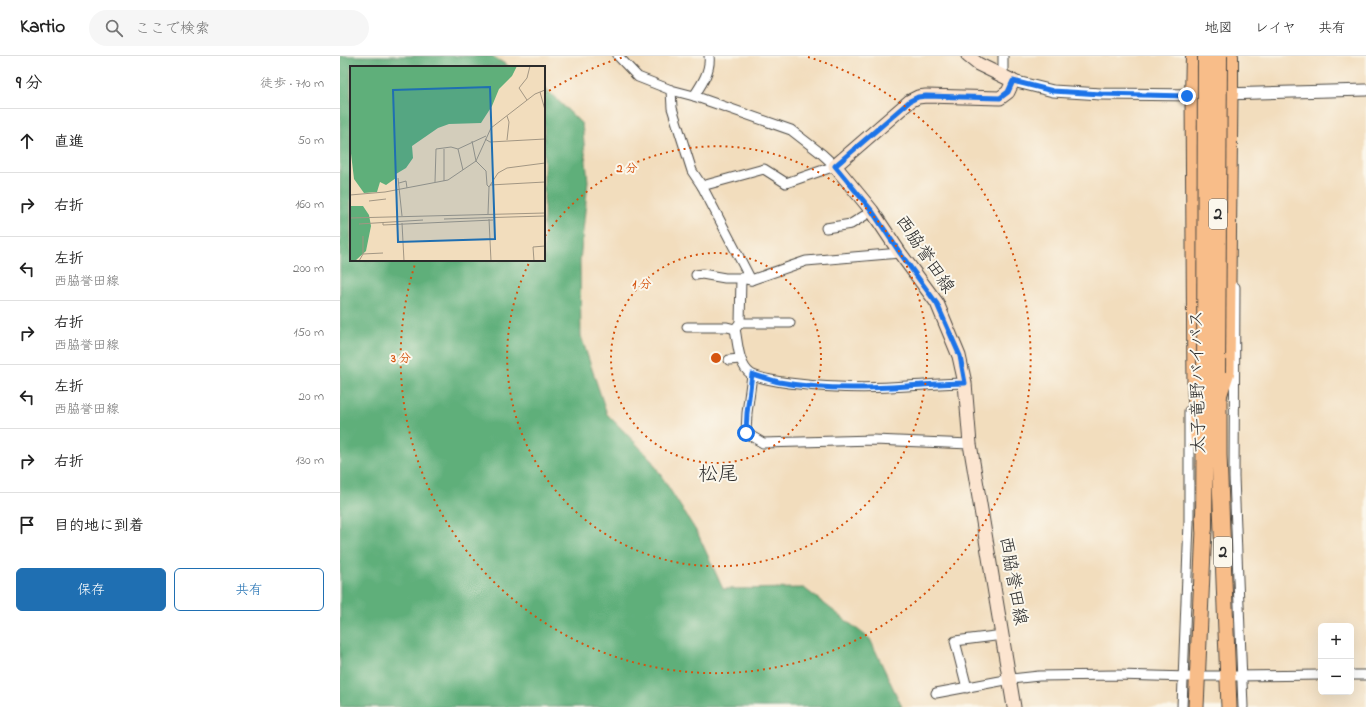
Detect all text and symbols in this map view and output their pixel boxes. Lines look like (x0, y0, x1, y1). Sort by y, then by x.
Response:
search box (89, 10, 369, 46)
text: Kartio (20, 14, 65, 41)
icon: search (103, 17, 125, 39)
text: ここで検索 (135, 18, 210, 40)
text: 地図 (1205, 18, 1233, 39)
text: レイヤ (1255, 18, 1296, 39)
text: 共有 (1318, 18, 1346, 39)
inset map (350, 66, 545, 261)
text: 9 分 (16, 71, 42, 96)
text: 徒歩 · 710 m (260, 74, 324, 93)
route end (1178, 87, 1196, 105)
icon: ahead (16, 130, 38, 152)
text: 直進 (54, 131, 84, 153)
text: 50 m (298, 131, 324, 150)
text: 2 分 (616, 160, 637, 178)
icon: right (16, 194, 38, 216)
text: 右折 (54, 195, 84, 217)
text: 160 m (295, 195, 324, 214)
road number: 2 (1209, 199, 1227, 229)
street label: 西脇誉田線 (888, 210, 960, 300)
text: 左折 (54, 248, 84, 270)
icon: left (16, 258, 38, 280)
text: 200 m (293, 259, 324, 278)
text: 西脇誉田線 (54, 272, 119, 291)
text: 1 分 (633, 276, 651, 294)
street label: 太子竜野バイパス (1185, 310, 1213, 454)
text: 右折 (54, 312, 84, 334)
icon: right (16, 322, 38, 344)
text: 150 m (293, 323, 324, 342)
text: 西脇誉田線 (54, 336, 119, 355)
text: 3 分 (390, 350, 411, 368)
centre of rings (709, 351, 723, 365)
text: 左折 (54, 376, 84, 398)
icon: left (16, 386, 38, 408)
text: 20 m (299, 387, 324, 406)
text: 西脇誉田線 (54, 400, 119, 419)
route start (737, 424, 755, 442)
icon: right (16, 450, 38, 472)
text: 右折 (54, 451, 84, 473)
text: 130 m (296, 451, 324, 470)
district label: 松尾 (698, 461, 738, 490)
icon: arrive (16, 514, 38, 536)
text: 目的地に到着 (54, 515, 144, 537)
street label: 西脇誉田線 (991, 534, 1033, 628)
road number: 2 (1214, 537, 1232, 567)
button: 保存 (16, 568, 166, 611)
button: 共有 (174, 568, 324, 611)
map controls (1318, 623, 1354, 695)
button: + (1318, 623, 1354, 659)
button: − (1318, 659, 1354, 695)

